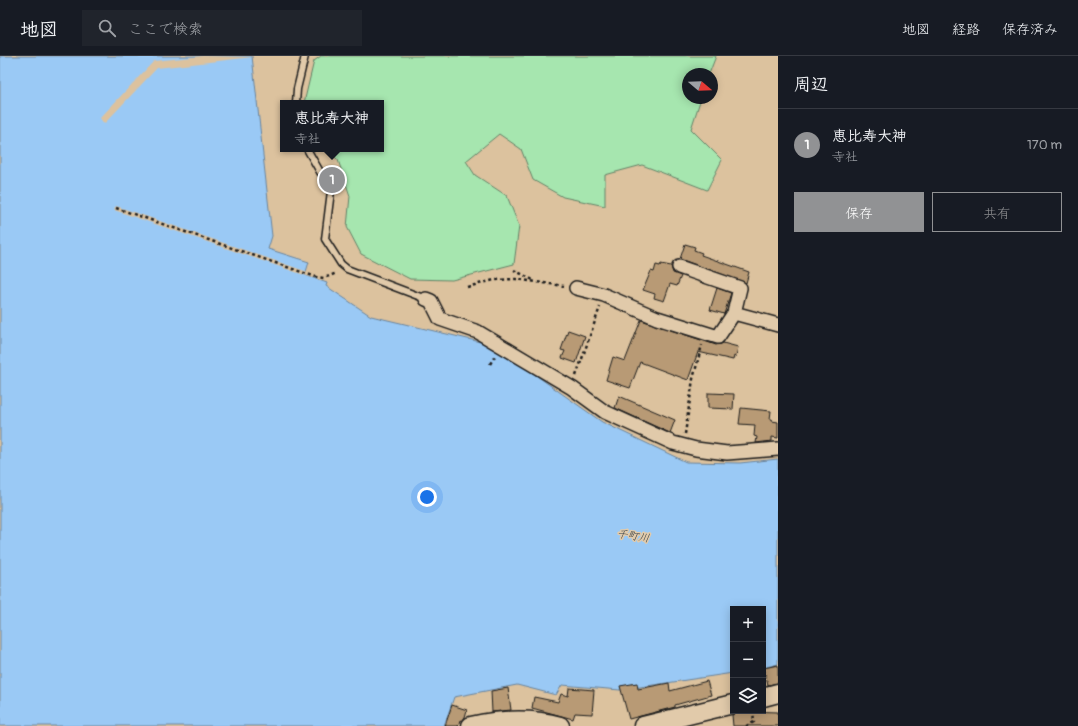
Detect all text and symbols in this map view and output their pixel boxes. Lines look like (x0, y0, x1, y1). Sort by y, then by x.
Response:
search box (82, 10, 362, 46)
icon: search (96, 17, 118, 39)
text: 地図 (20, 18, 58, 42)
text: ここで検索 (128, 20, 203, 39)
text: 地図 (902, 21, 930, 38)
text: 経路 (952, 21, 980, 38)
text: 保存済み (1002, 21, 1058, 38)
north arrow (682, 68, 718, 104)
text: 周辺 (794, 74, 828, 95)
popup (280, 100, 384, 152)
text: 恵比寿大神 (294, 109, 370, 128)
text: 恵比寿大神 (832, 127, 907, 146)
text: 寺社 (294, 131, 321, 147)
text: 1 (804, 137, 810, 153)
text: 170 m (1027, 137, 1062, 153)
text: 寺社 (832, 149, 858, 165)
pin: 1 (319, 165, 345, 195)
button: 保存 (794, 192, 924, 232)
button: 共有 (932, 192, 1062, 232)
your location (417, 487, 437, 507)
water label: 千町川 (616, 527, 650, 545)
map controls (730, 606, 766, 714)
button: + (730, 606, 766, 642)
button: − (730, 642, 766, 678)
button: layers (730, 678, 766, 714)

